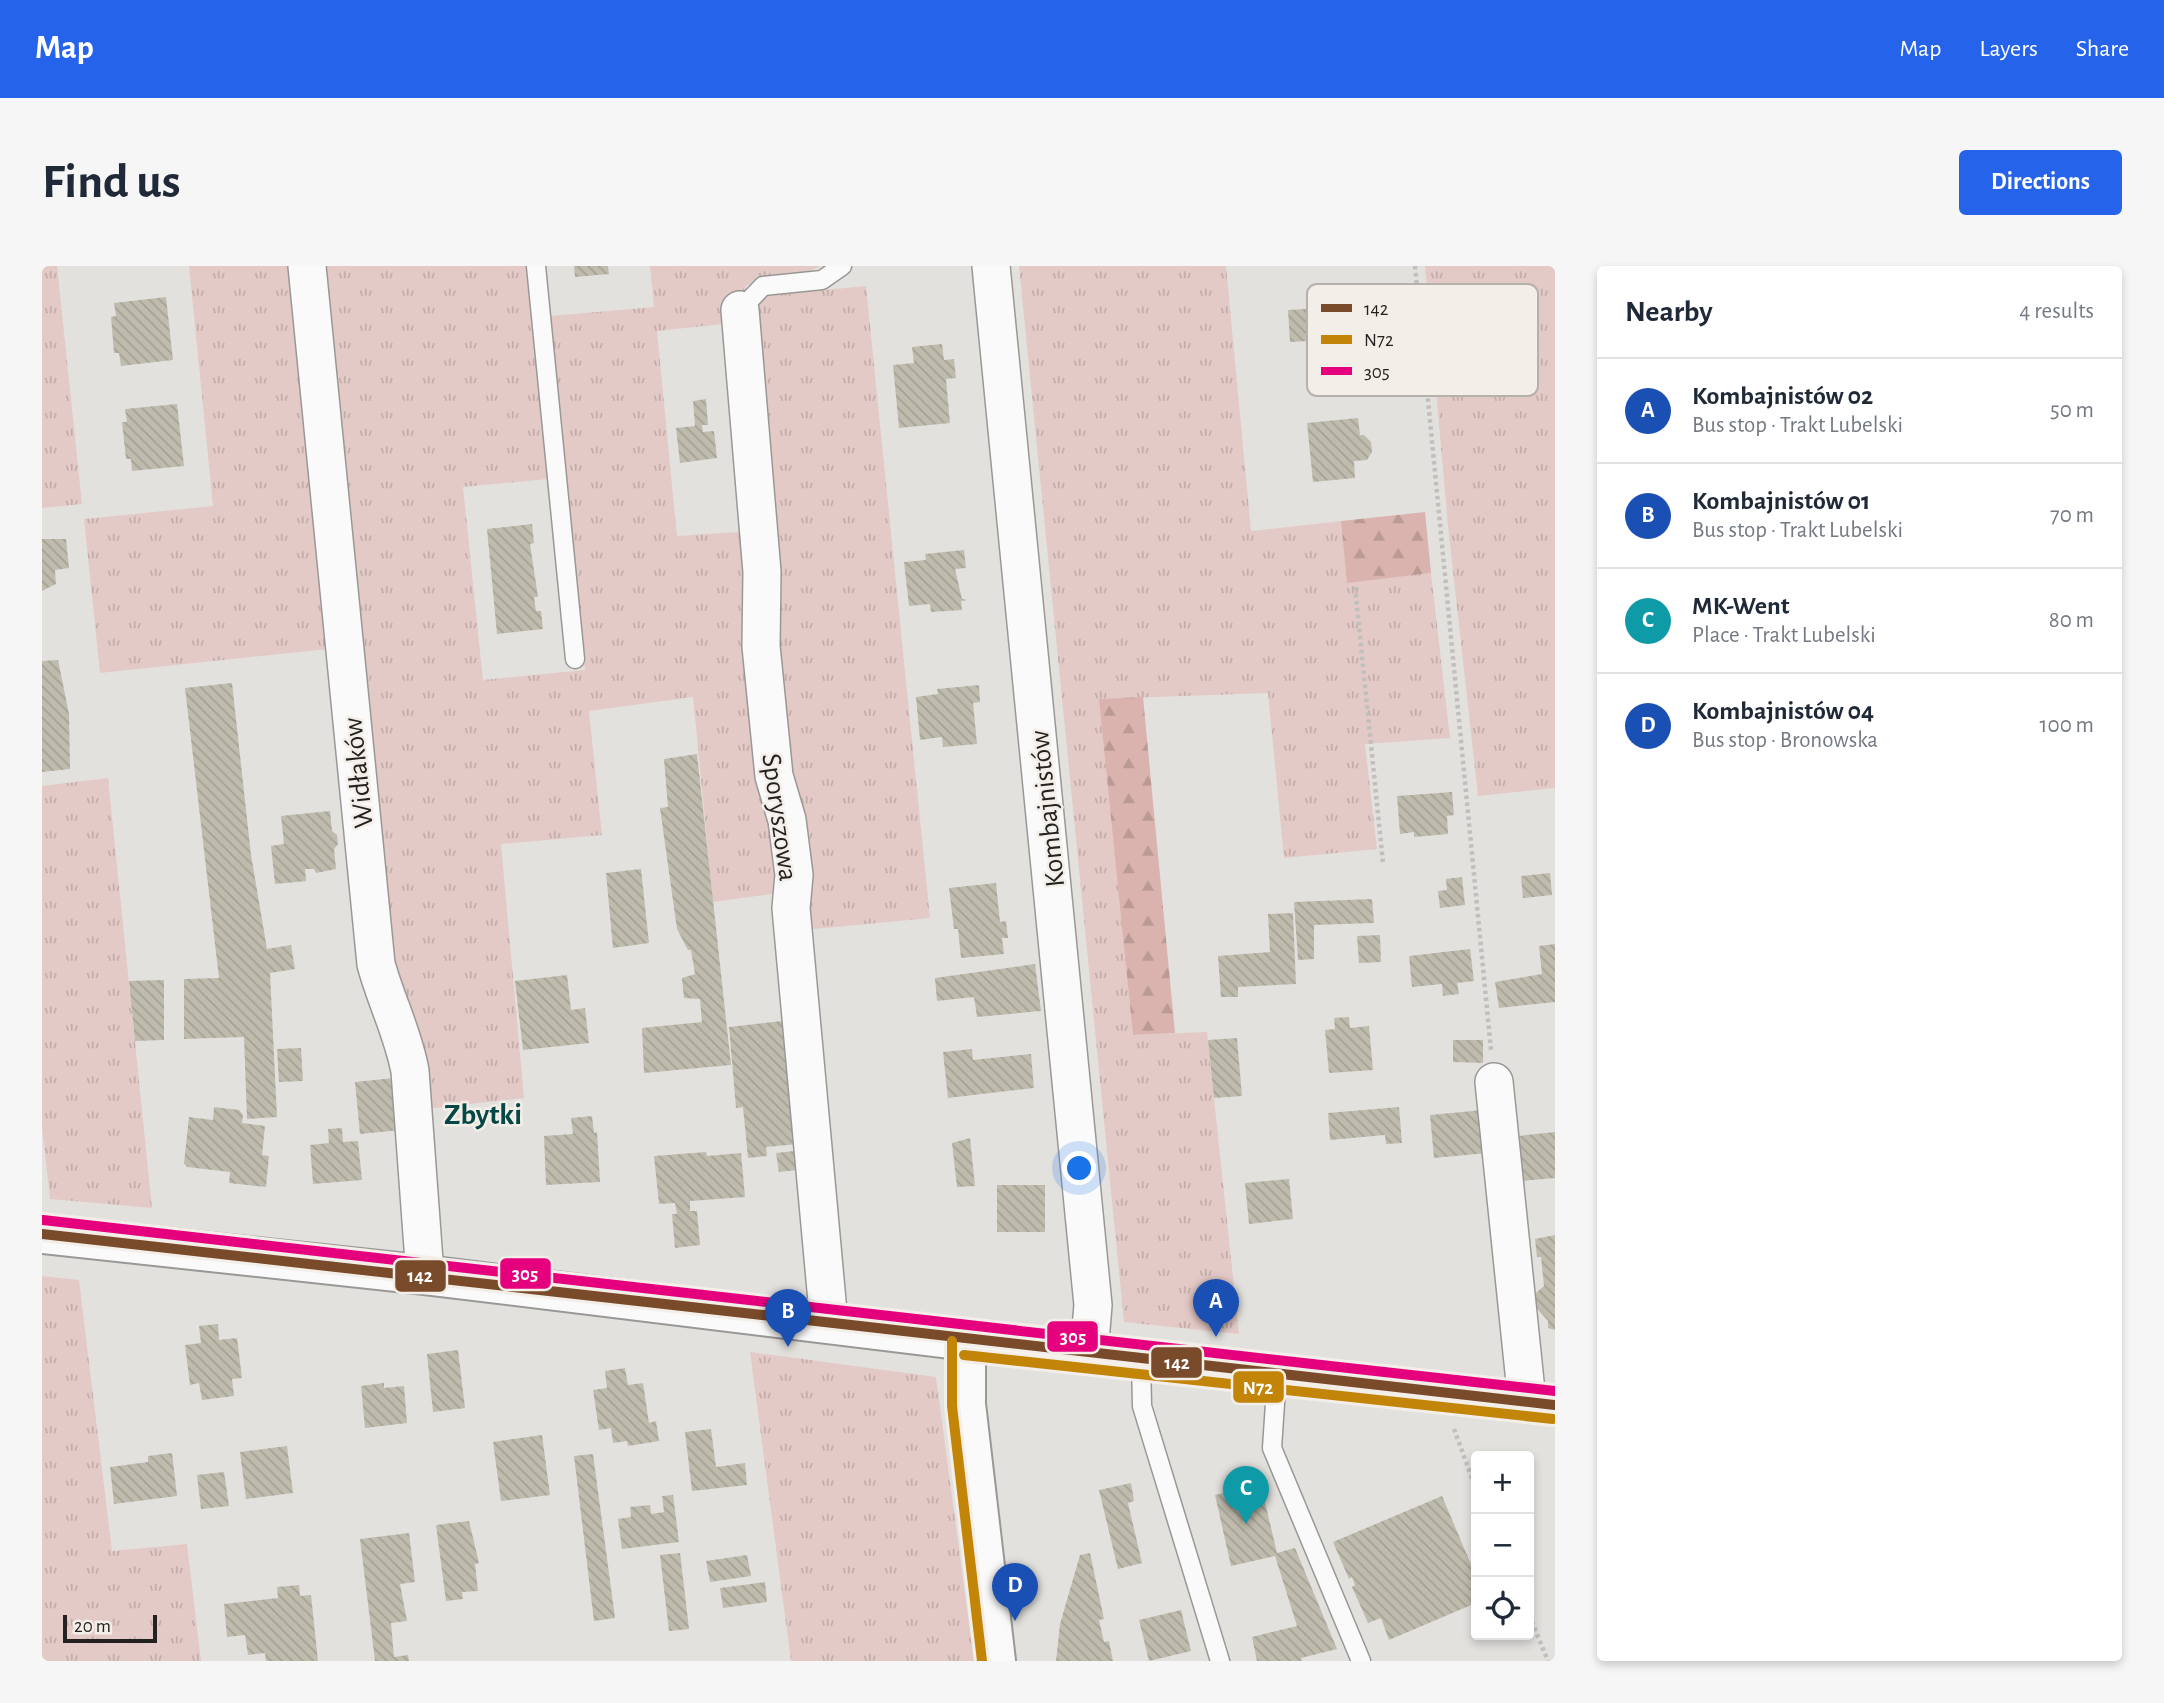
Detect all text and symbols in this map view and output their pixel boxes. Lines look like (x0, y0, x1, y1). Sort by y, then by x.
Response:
text: Map (35, 32, 94, 65)
text: Map (1899, 37, 1941, 61)
text: Layers (1979, 37, 2038, 61)
text: Share (2076, 37, 2129, 61)
button: Directions (1959, 150, 2122, 215)
text: Find us (42, 158, 181, 207)
legend (1307, 284, 1538, 396)
text: Nearby (1625, 297, 1713, 327)
text: 142 (1364, 300, 1389, 319)
text: 4 results (2019, 300, 2094, 323)
text: N72 (1364, 331, 1394, 350)
text: 305 (1364, 363, 1390, 382)
text: Kombajnistów 02 (1692, 383, 1873, 409)
text: A (1641, 399, 1655, 422)
text: 50 m (2050, 399, 2094, 422)
text: Bus stop · Trakt Lubelski (1692, 414, 1903, 437)
text: Kombajnistów 01 (1692, 488, 1870, 514)
text: B (1641, 504, 1655, 527)
text: 70 m (2050, 504, 2094, 527)
text: Bus stop · Trakt Lubelski (1692, 519, 1903, 542)
text: MK-Went (1692, 593, 1789, 619)
text: C (1642, 609, 1654, 632)
text: 80 m (2049, 609, 2094, 632)
text: Place · Trakt Lubelski (1692, 624, 1876, 647)
text: Kombajnistów 04 (1692, 698, 1874, 724)
text: D (1640, 714, 1656, 737)
text: 100 m (2040, 714, 2094, 737)
street label: Widłaków (339, 716, 379, 829)
street label: Kombajnistów (1026, 729, 1070, 889)
text: Bus stop · Bronowska (1692, 729, 1878, 752)
street label: Sporyszowa (756, 752, 802, 883)
district label: Zbytki (444, 1100, 522, 1130)
your location (1062, 1151, 1096, 1185)
line badge: 305 (499, 1257, 552, 1290)
line badge: 142 (394, 1259, 447, 1293)
text: 305 (512, 1265, 538, 1284)
text: 142 (407, 1267, 433, 1286)
pin: A (1193, 1279, 1239, 1337)
pin: B (765, 1289, 811, 1347)
line badge: 305 (1046, 1320, 1099, 1353)
text: 305 (1060, 1328, 1086, 1347)
line badge: 142 (1150, 1346, 1203, 1379)
text: 142 (1164, 1354, 1190, 1373)
line badge: N72 (1232, 1370, 1285, 1404)
text: N72 (1243, 1379, 1273, 1398)
map controls (1471, 1451, 1534, 1640)
button: + (1471, 1451, 1534, 1514)
pin: C (1223, 1466, 1269, 1524)
button: − (1471, 1514, 1534, 1577)
pin: D (992, 1563, 1038, 1621)
button: locate (1471, 1577, 1534, 1640)
scale bar (63, 1612, 158, 1644)
text: 20 m (74, 1617, 111, 1636)

